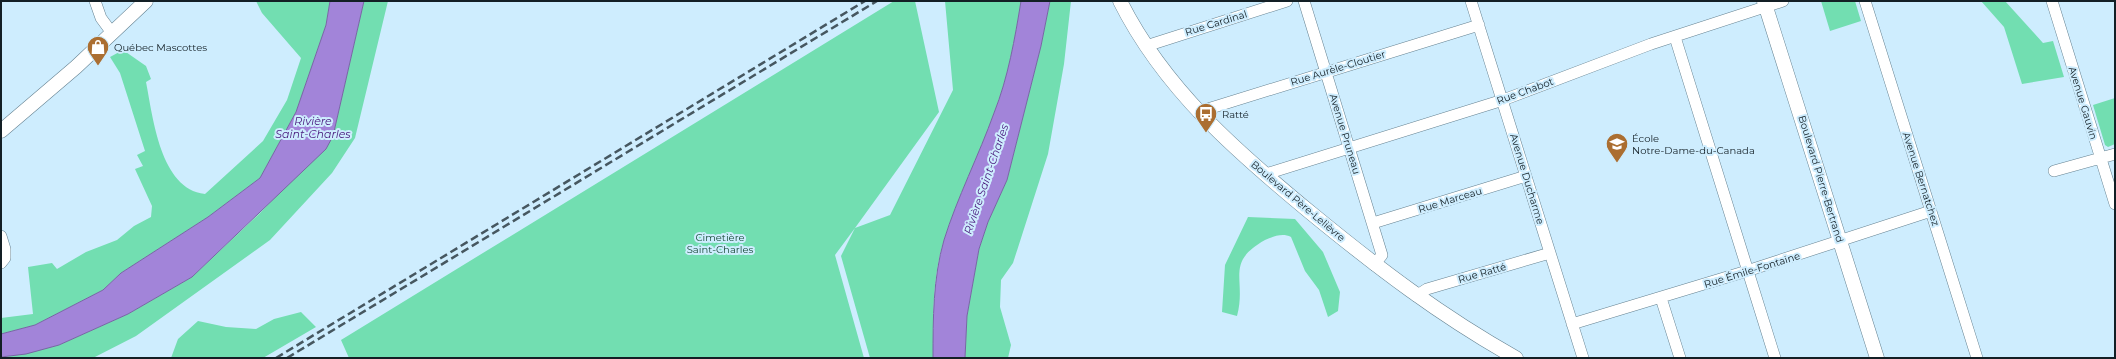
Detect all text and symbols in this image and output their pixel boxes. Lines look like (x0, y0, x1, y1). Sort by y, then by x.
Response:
street label: Rue Cardinal (1183, 7, 1249, 39)
shop icon: Québec Mascottes (85, 34, 111, 67)
place label: Québec Mascottes (114, 41, 207, 54)
street label: Rue Aurèle-Cloutier (1289, 47, 1387, 89)
street label: Avenue Gauvin (2066, 65, 2100, 141)
street label: Rue Chabot (1495, 75, 1555, 107)
street label: Avenue Pruneau (1327, 92, 1363, 176)
bus stop icon: Ratté (1193, 101, 1219, 134)
place label: Ratté (1222, 108, 1249, 121)
water label: Rivière Saint-Charles (275, 114, 351, 141)
street label: Boulevard Pierre-Bertrand (1795, 114, 1847, 244)
water label: Rivière Saint-Charles (961, 121, 1012, 236)
street label: Avenue Bernatchez (1900, 130, 1942, 228)
school or university icon: École Notre-Dame-du-Canada (1604, 131, 1630, 164)
street label: Avenue Ducharme (1507, 132, 1547, 226)
place label: École Notre-Dame-du-Canada (1632, 132, 1755, 157)
street label: Boulevard Père-Lelièvre (1248, 158, 1348, 244)
street label: Rue Marceau (1417, 184, 1483, 216)
park label: Cimetière Saint-Charles (687, 231, 753, 256)
street label: Rue Émile-Fontaine (1702, 249, 1802, 291)
street label: Rue Ratté (1456, 260, 1508, 286)

